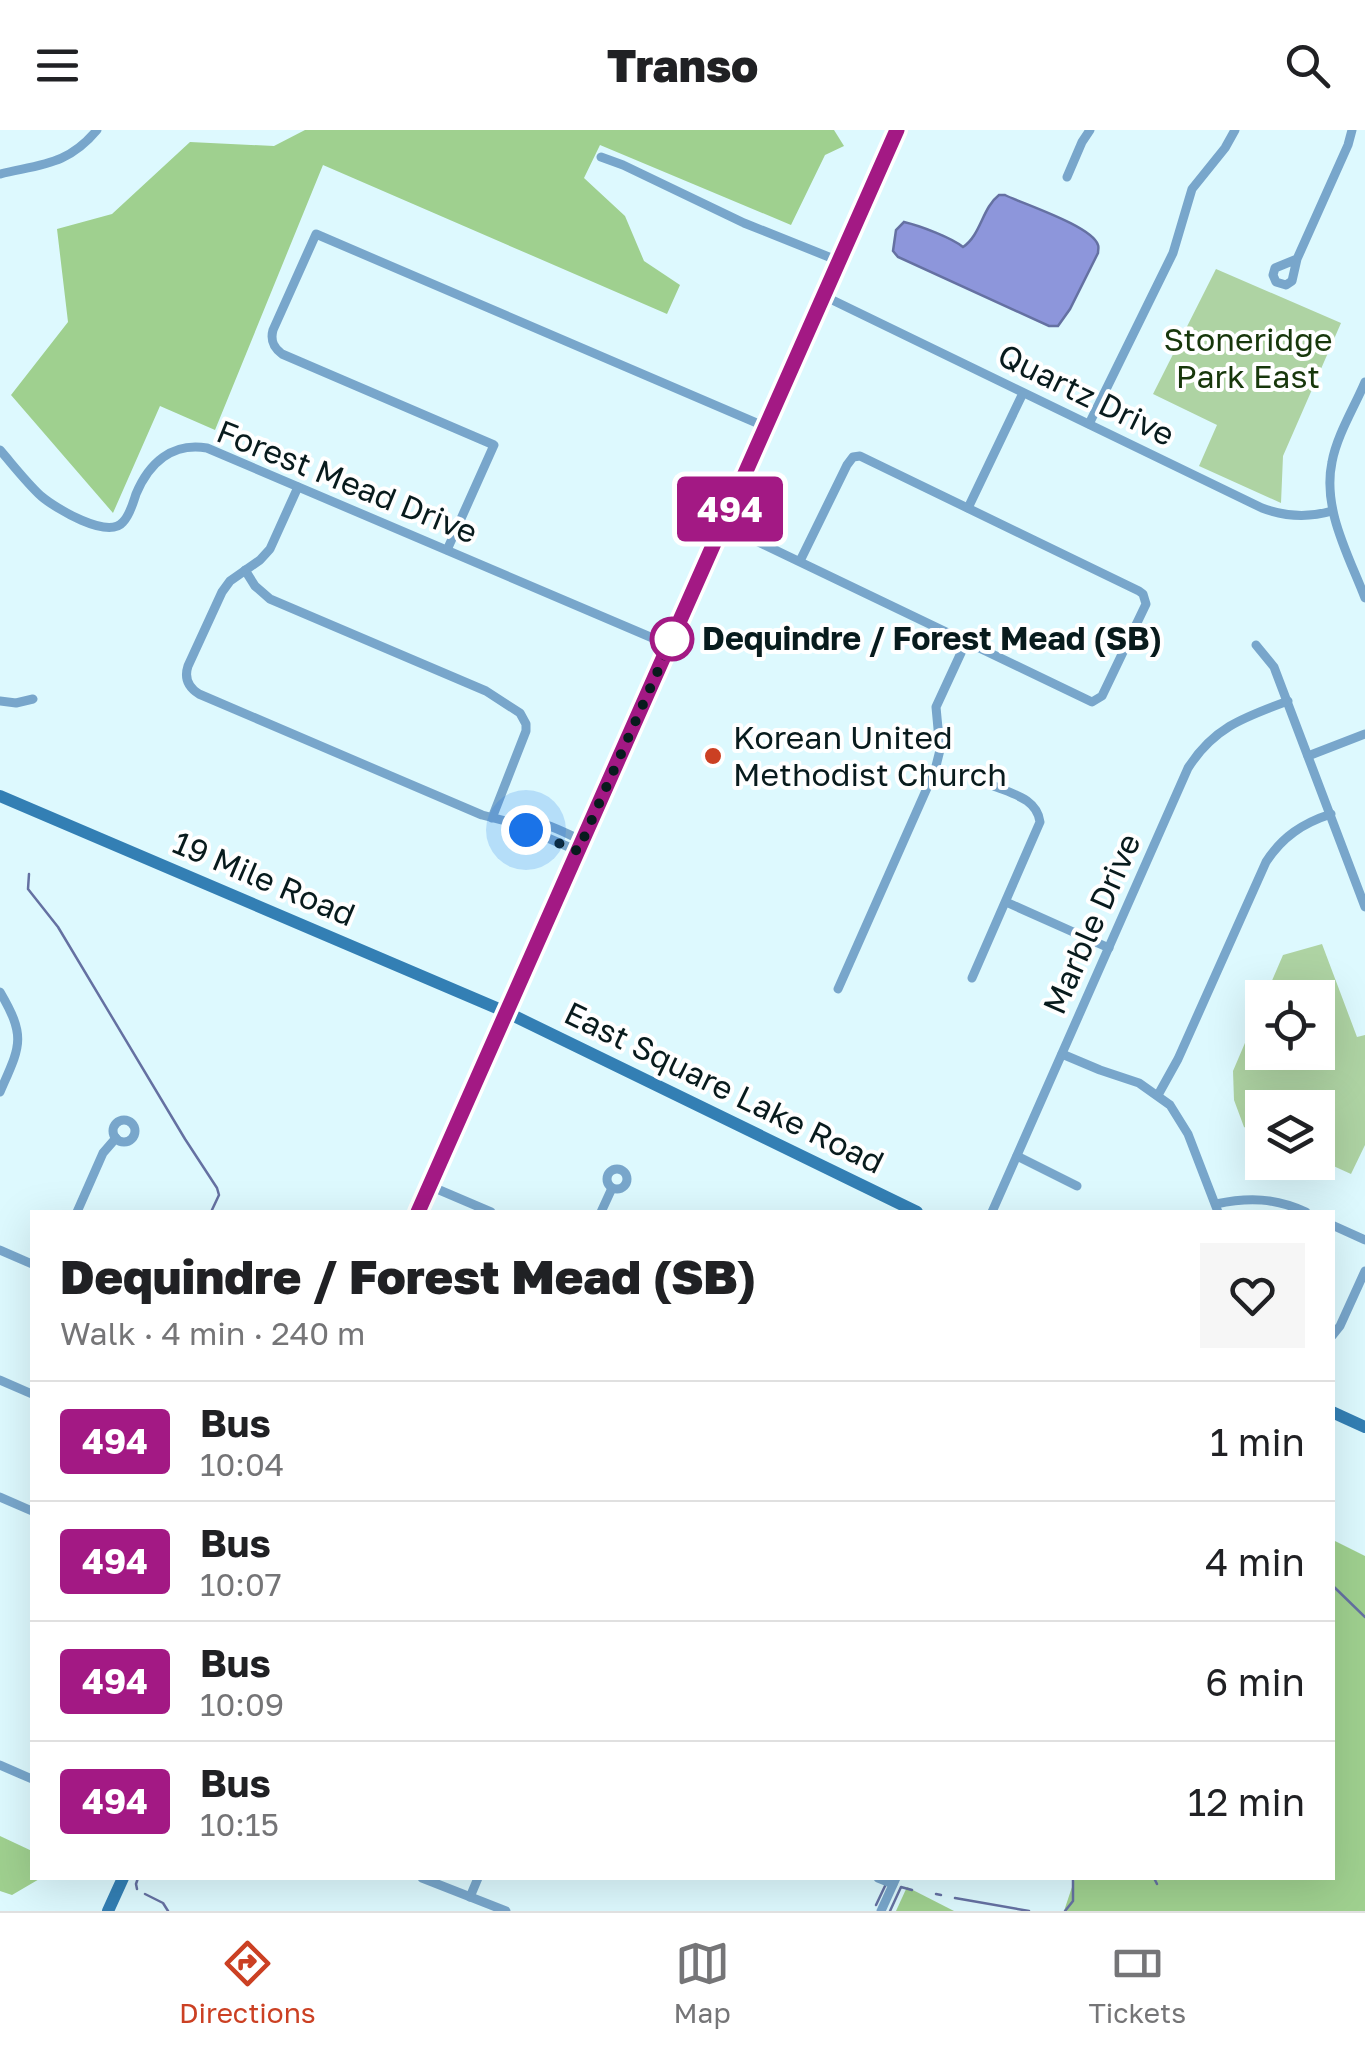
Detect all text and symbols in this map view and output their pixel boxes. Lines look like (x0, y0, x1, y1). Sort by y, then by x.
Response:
icon: menu (30, 38, 85, 93)
text: Transo (607, 38, 758, 92)
icon: search (1280, 38, 1335, 93)
park label: Stoneridge Park East (1163, 320, 1333, 395)
street label: Quartz Drive (992, 335, 1181, 453)
street label: Forest Mead Drive (212, 411, 483, 551)
line badge: 494 (672, 476, 788, 542)
text: 494 (697, 488, 763, 530)
marker: Dequindre / Forest Mead (SB) (651, 618, 693, 660)
place label: Dequindre / Forest Mead (SB) (702, 619, 1162, 657)
place label: Korean United Methodist Church (733, 718, 1007, 793)
marker: Korean United Methodist Church (702, 745, 724, 767)
your location (501, 805, 551, 855)
street label: 19 Mile Road (168, 823, 361, 933)
street label: Marble Drive (1034, 827, 1148, 1020)
map controls (1245, 980, 1335, 1180)
button: locate (1245, 980, 1335, 1070)
street label: East Square Lake Road (559, 993, 890, 1181)
button: layers (1245, 1090, 1335, 1180)
button: heart (1200, 1243, 1305, 1348)
text: Dequindre / Forest Mead (SB) (60, 1247, 756, 1305)
text: Walk · 4 min · 240 m (60, 1314, 365, 1352)
text: Bus (200, 1400, 271, 1445)
text: 1 min (1210, 1419, 1305, 1464)
text: 494 (82, 1420, 148, 1462)
text: 10:04 (200, 1445, 284, 1483)
text: Bus (200, 1520, 271, 1565)
text: 4 min (1205, 1539, 1305, 1584)
text: 494 (82, 1540, 148, 1582)
text: 10:07 (200, 1565, 282, 1603)
text: Bus (200, 1640, 271, 1685)
text: 6 min (1205, 1659, 1305, 1704)
text: 494 (82, 1660, 148, 1702)
text: 10:09 (200, 1685, 284, 1723)
text: Bus (200, 1760, 271, 1805)
text: 12 min (1188, 1779, 1305, 1824)
text: 494 (82, 1780, 148, 1822)
text: 10:15 (200, 1805, 279, 1843)
tab: Directions (179, 1936, 316, 2029)
tab: Map (674, 1936, 731, 2029)
tab: Tickets (1088, 1936, 1186, 2029)

